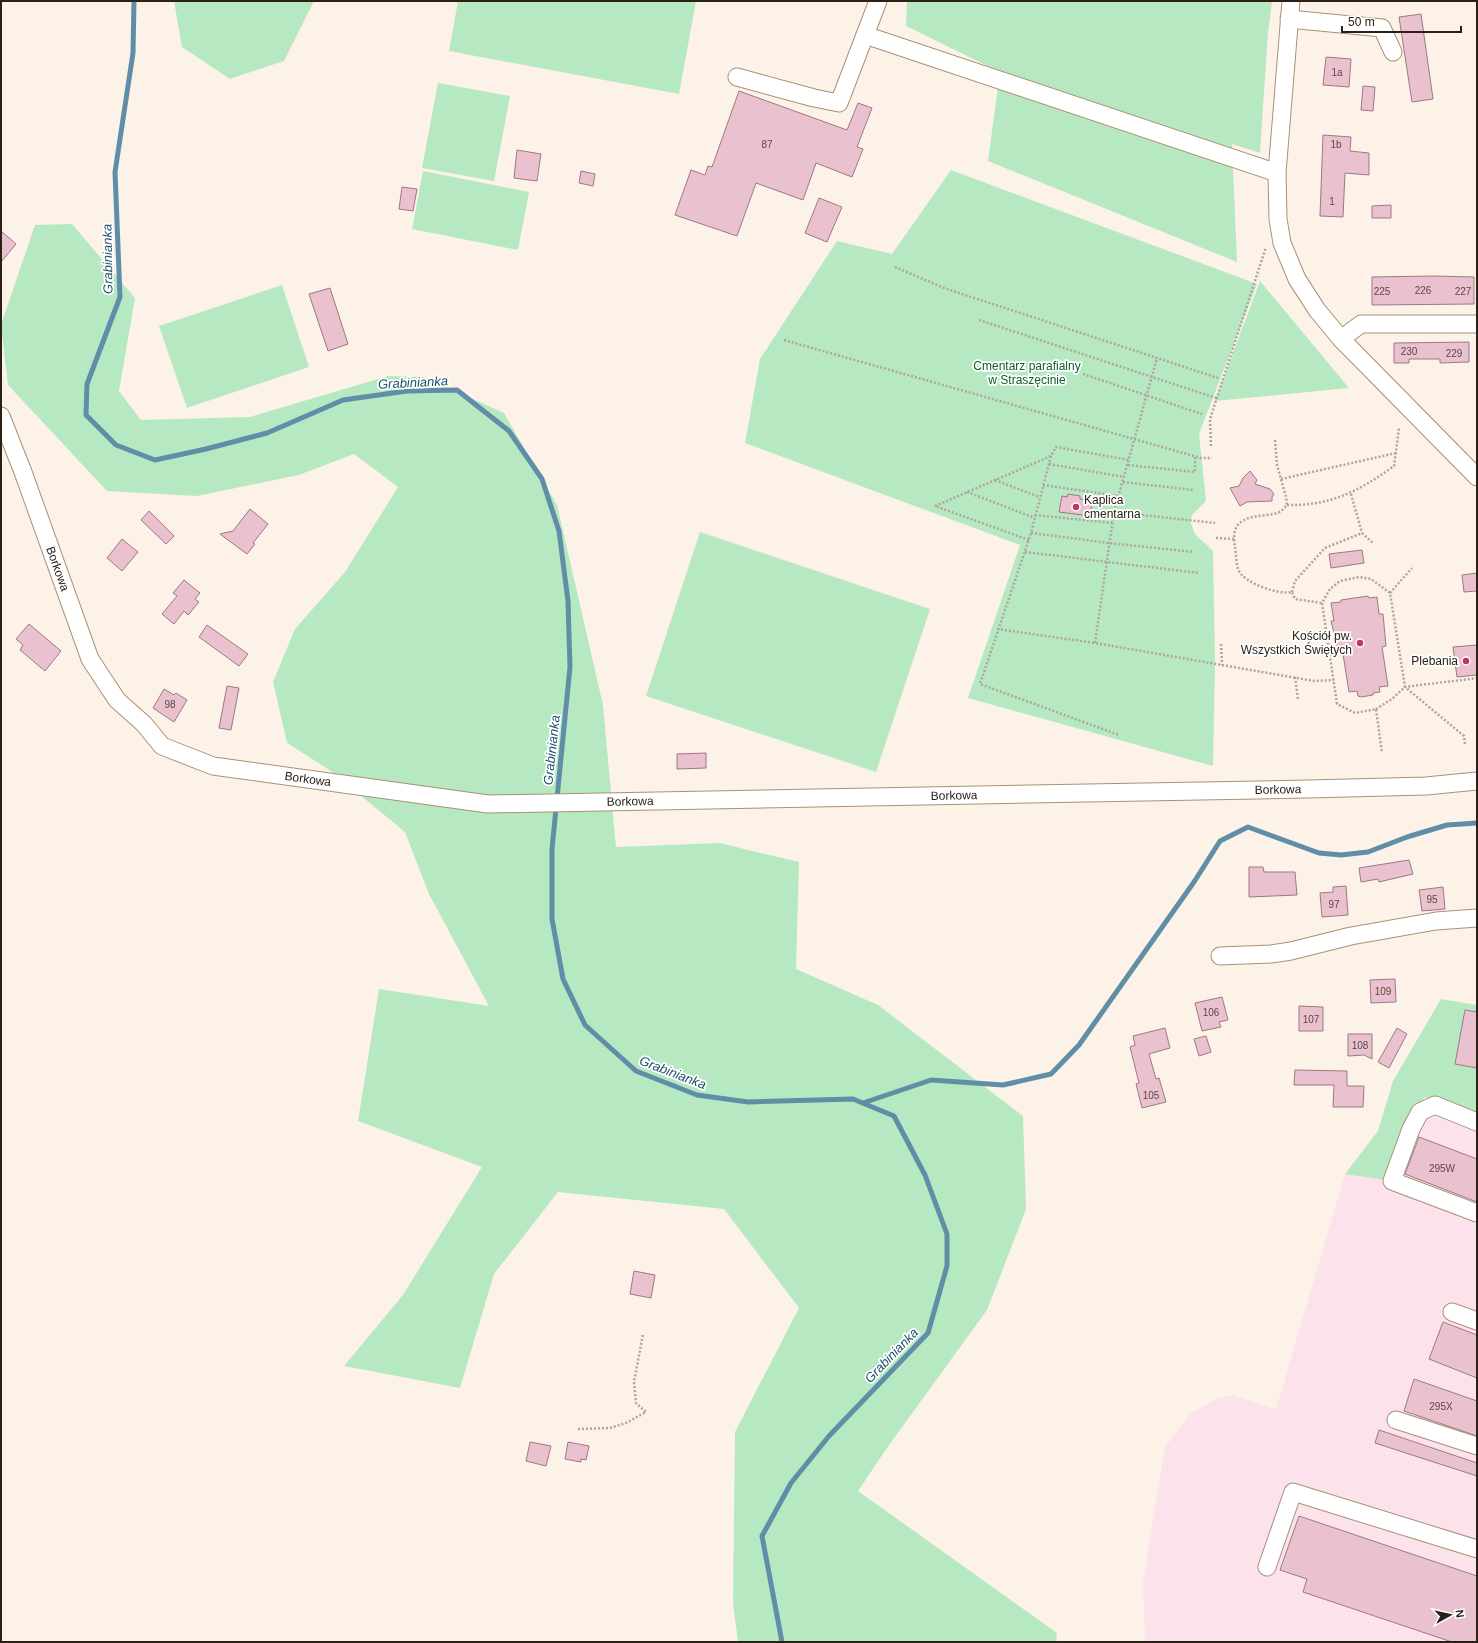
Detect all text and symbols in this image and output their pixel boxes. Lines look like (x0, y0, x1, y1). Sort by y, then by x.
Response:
scale bar (1342, 8, 1461, 34)
text: 50 m (1348, 15, 1375, 29)
house number: 1a (1331, 67, 1343, 78)
house number: 87 (761, 139, 773, 150)
house number: 1b (1330, 139, 1342, 150)
house number: 1 (1329, 196, 1335, 207)
water label: Grabinianka (99, 224, 116, 294)
house number: 226 (1415, 285, 1432, 296)
house number: 225 (1374, 286, 1391, 297)
house number: 227 (1455, 286, 1472, 297)
house number: 230 (1401, 346, 1418, 357)
house number: 229 (1446, 348, 1463, 359)
park label: Cmentarz parafialny w Straszęcinie (973, 359, 1081, 387)
water label: Grabinianka (378, 373, 448, 392)
place label: Kaplica cmentarna (1084, 493, 1141, 521)
marker: Kaplica cmentarna (1071, 502, 1081, 512)
street label: Borkowa (43, 544, 72, 593)
place label: Kościół pw. Wszystkich Świętych (1241, 629, 1352, 657)
marker: Kościół pw. Wszystkich Świętych (1355, 638, 1365, 648)
place label: Plebania (1411, 654, 1458, 668)
marker: Plebania (1461, 656, 1471, 666)
house number: 98 (164, 699, 176, 710)
water label: Grabinianka (540, 714, 563, 786)
street label: Borkowa (284, 769, 332, 789)
street label: Borkowa (1255, 782, 1302, 797)
street label: Borkowa (931, 788, 978, 803)
street label: Borkowa (607, 794, 654, 809)
house number: 95 (1426, 894, 1438, 905)
house number: 97 (1328, 899, 1340, 910)
house number: 109 (1375, 986, 1392, 997)
house number: 106 (1203, 1007, 1220, 1018)
house number: 107 (1303, 1014, 1320, 1025)
house number: 108 (1352, 1040, 1369, 1051)
water label: Grabinianka (637, 1053, 708, 1092)
house number: 105 (1143, 1090, 1160, 1101)
house number: 295W (1429, 1163, 1456, 1174)
water label: Grabinianka (862, 1325, 921, 1386)
house number: 295X (1429, 1401, 1453, 1412)
north arrow (1430, 1595, 1470, 1635)
text: N (1453, 1609, 1466, 1618)

